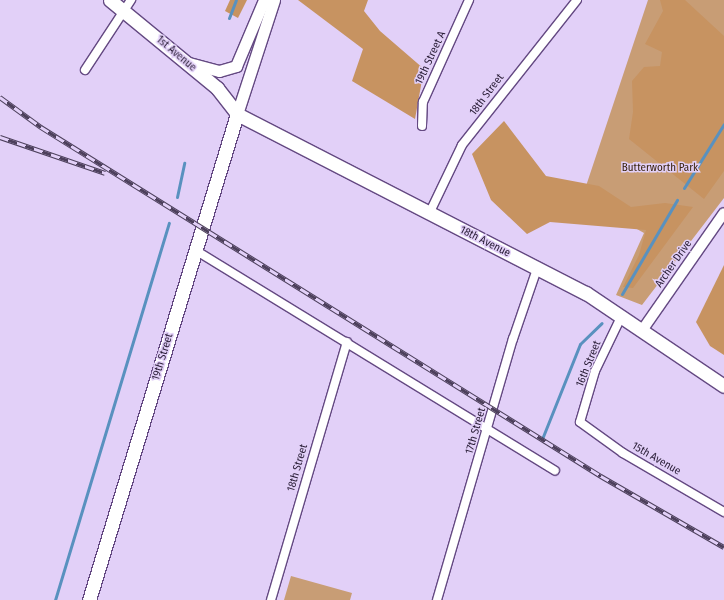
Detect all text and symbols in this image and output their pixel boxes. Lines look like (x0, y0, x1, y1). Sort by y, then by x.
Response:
street label: 19th Street A (413, 29, 449, 87)
street label: 1st Avenue (153, 33, 199, 75)
street label: 18th Street (467, 72, 507, 118)
park label: Butterworth Park (622, 161, 698, 175)
street label: 18th Avenue (458, 224, 512, 260)
street label: Archer Drive (653, 238, 695, 290)
street label: 19th Street (150, 332, 176, 382)
street label: 16th Street (574, 339, 604, 389)
street label: 17th Street (463, 406, 489, 456)
street label: 15th Avenue (629, 440, 683, 478)
street label: 18th Street (285, 443, 311, 493)

